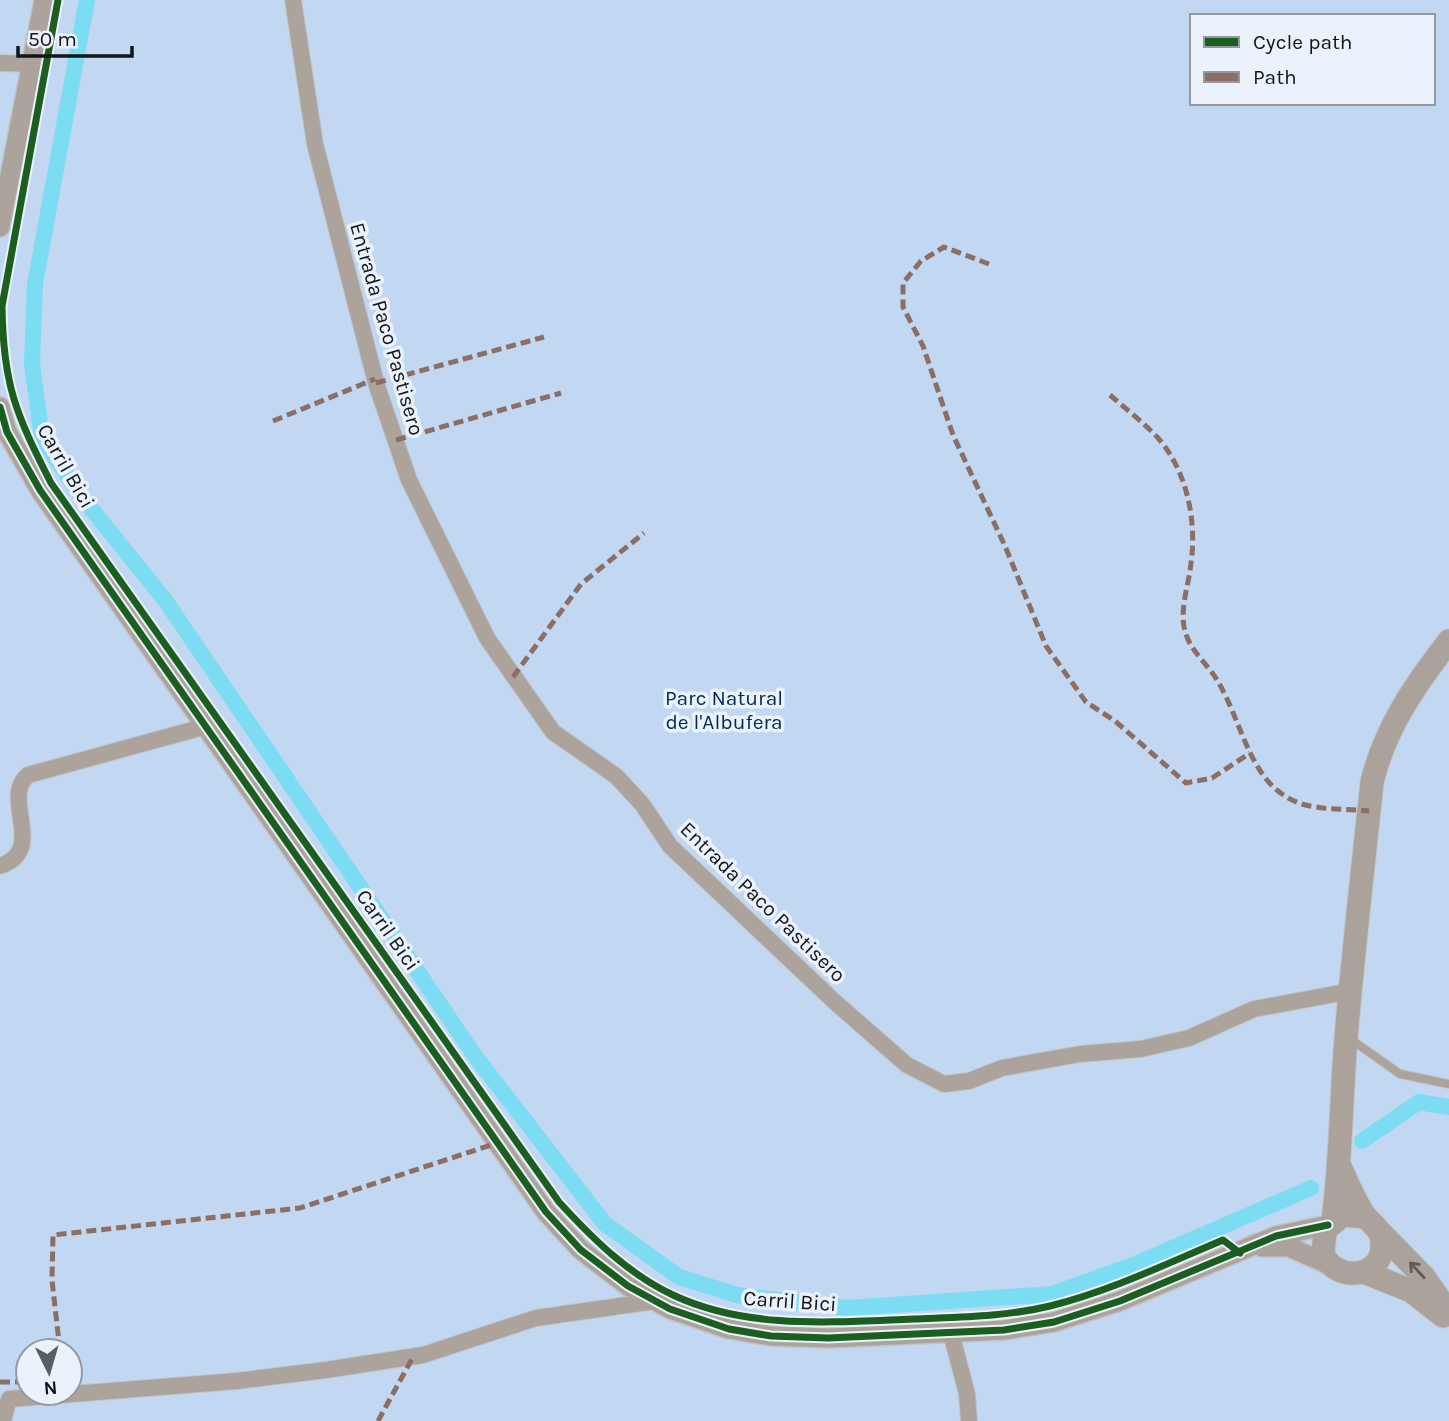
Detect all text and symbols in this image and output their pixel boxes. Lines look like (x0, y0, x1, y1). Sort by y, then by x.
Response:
scale bar (18, 14, 131, 58)
legend (1190, 14, 1435, 105)
text: 50 m (28, 27, 77, 51)
text: Cycle path (1253, 30, 1353, 54)
text: Path (1253, 65, 1297, 89)
street label: Entrada Paco Pastisero (345, 220, 429, 438)
street label: Carril Bici (32, 420, 100, 512)
park label: Parc Natural de l'Albufera (665, 686, 783, 734)
street label: Entrada Paco Pastisero (675, 817, 851, 987)
street label: Carril Bici (351, 885, 425, 975)
one-way arrow (1409, 1262, 1426, 1279)
street label: Carril Bici (743, 1286, 837, 1316)
north arrow (14, 1337, 84, 1407)
text: N (43, 1376, 58, 1399)

